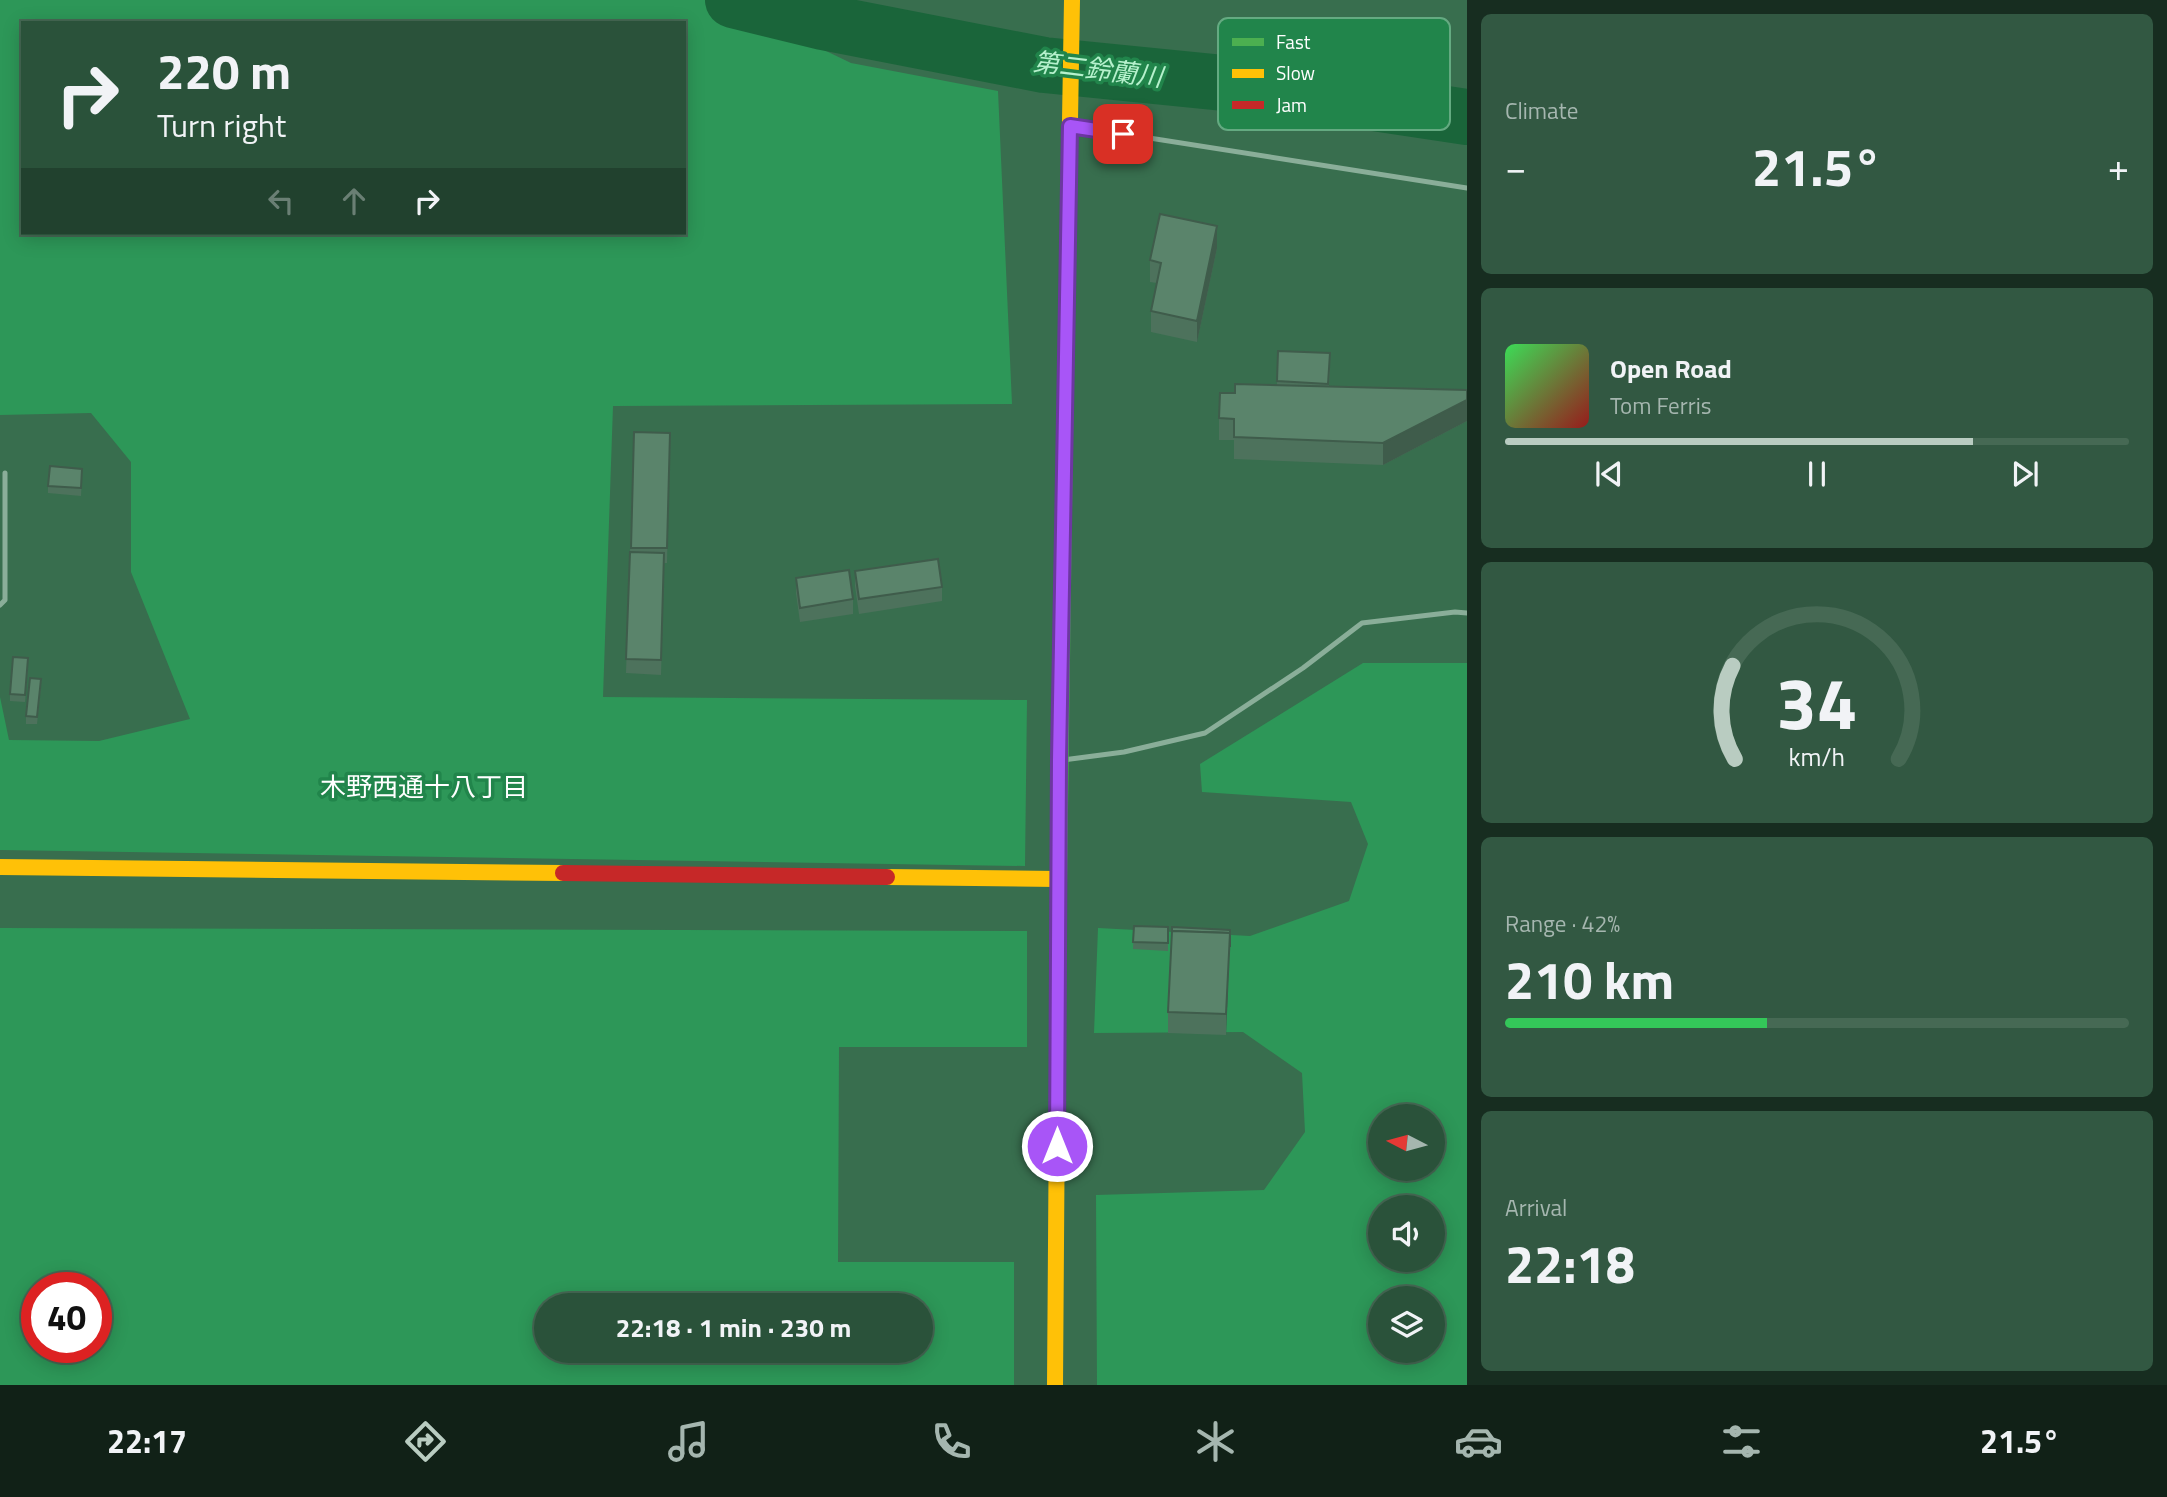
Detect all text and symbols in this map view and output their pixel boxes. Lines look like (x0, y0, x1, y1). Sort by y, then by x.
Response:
legend (1218, 18, 1450, 130)
text: Fast (1276, 27, 1311, 56)
text: 220 m (157, 33, 291, 108)
water label: 第二鈴蘭川 (1031, 42, 1168, 97)
icon: right (42, 49, 133, 140)
text: Slow (1276, 58, 1315, 87)
text: Jam (1276, 90, 1307, 119)
text: Climate (1505, 93, 1578, 128)
text: Turn right (157, 101, 286, 149)
pin (1093, 104, 1153, 164)
icon: arrive (1104, 115, 1142, 153)
text: 21.5° (1752, 127, 1882, 206)
text: − (1505, 138, 1526, 196)
text: + (2108, 138, 2129, 196)
icon: left (262, 182, 300, 220)
icon: ahead (335, 182, 373, 220)
icon: right (408, 182, 446, 220)
text: Open Road (1610, 349, 1732, 388)
text: Tom Ferris (1610, 388, 1711, 423)
icon: previous (1590, 455, 1628, 493)
icon: pause (1798, 455, 1836, 493)
icon: next (2006, 455, 2044, 493)
text: 34 (1776, 647, 1858, 757)
text: km/h (1789, 737, 1845, 775)
district label: 木野西通十八丁目 (320, 767, 528, 806)
text: Range · 42% (1505, 906, 1620, 941)
text: 210 km (1505, 940, 1674, 1019)
north arrow (1368, 1104, 1446, 1181)
map controls (1368, 1104, 1445, 1363)
position arrow (1020, 1109, 1094, 1183)
text: Arrival (1505, 1190, 1567, 1225)
button: sound (1368, 1195, 1445, 1272)
text: 22:18 (1505, 1224, 1635, 1303)
speed limit sign: 40 (21, 1272, 112, 1363)
button: layers (1368, 1286, 1445, 1363)
text: 22:18 · 1 min · 230 m (616, 1308, 851, 1347)
text: 22:17 (107, 1417, 187, 1465)
icon: directions (401, 1417, 450, 1466)
icon: music (664, 1417, 713, 1466)
icon: phone (927, 1417, 976, 1466)
icon: climate (1191, 1417, 1240, 1466)
icon: car (1454, 1417, 1503, 1466)
icon: filters (1717, 1417, 1766, 1466)
text: 21.5° (1980, 1417, 2060, 1465)

